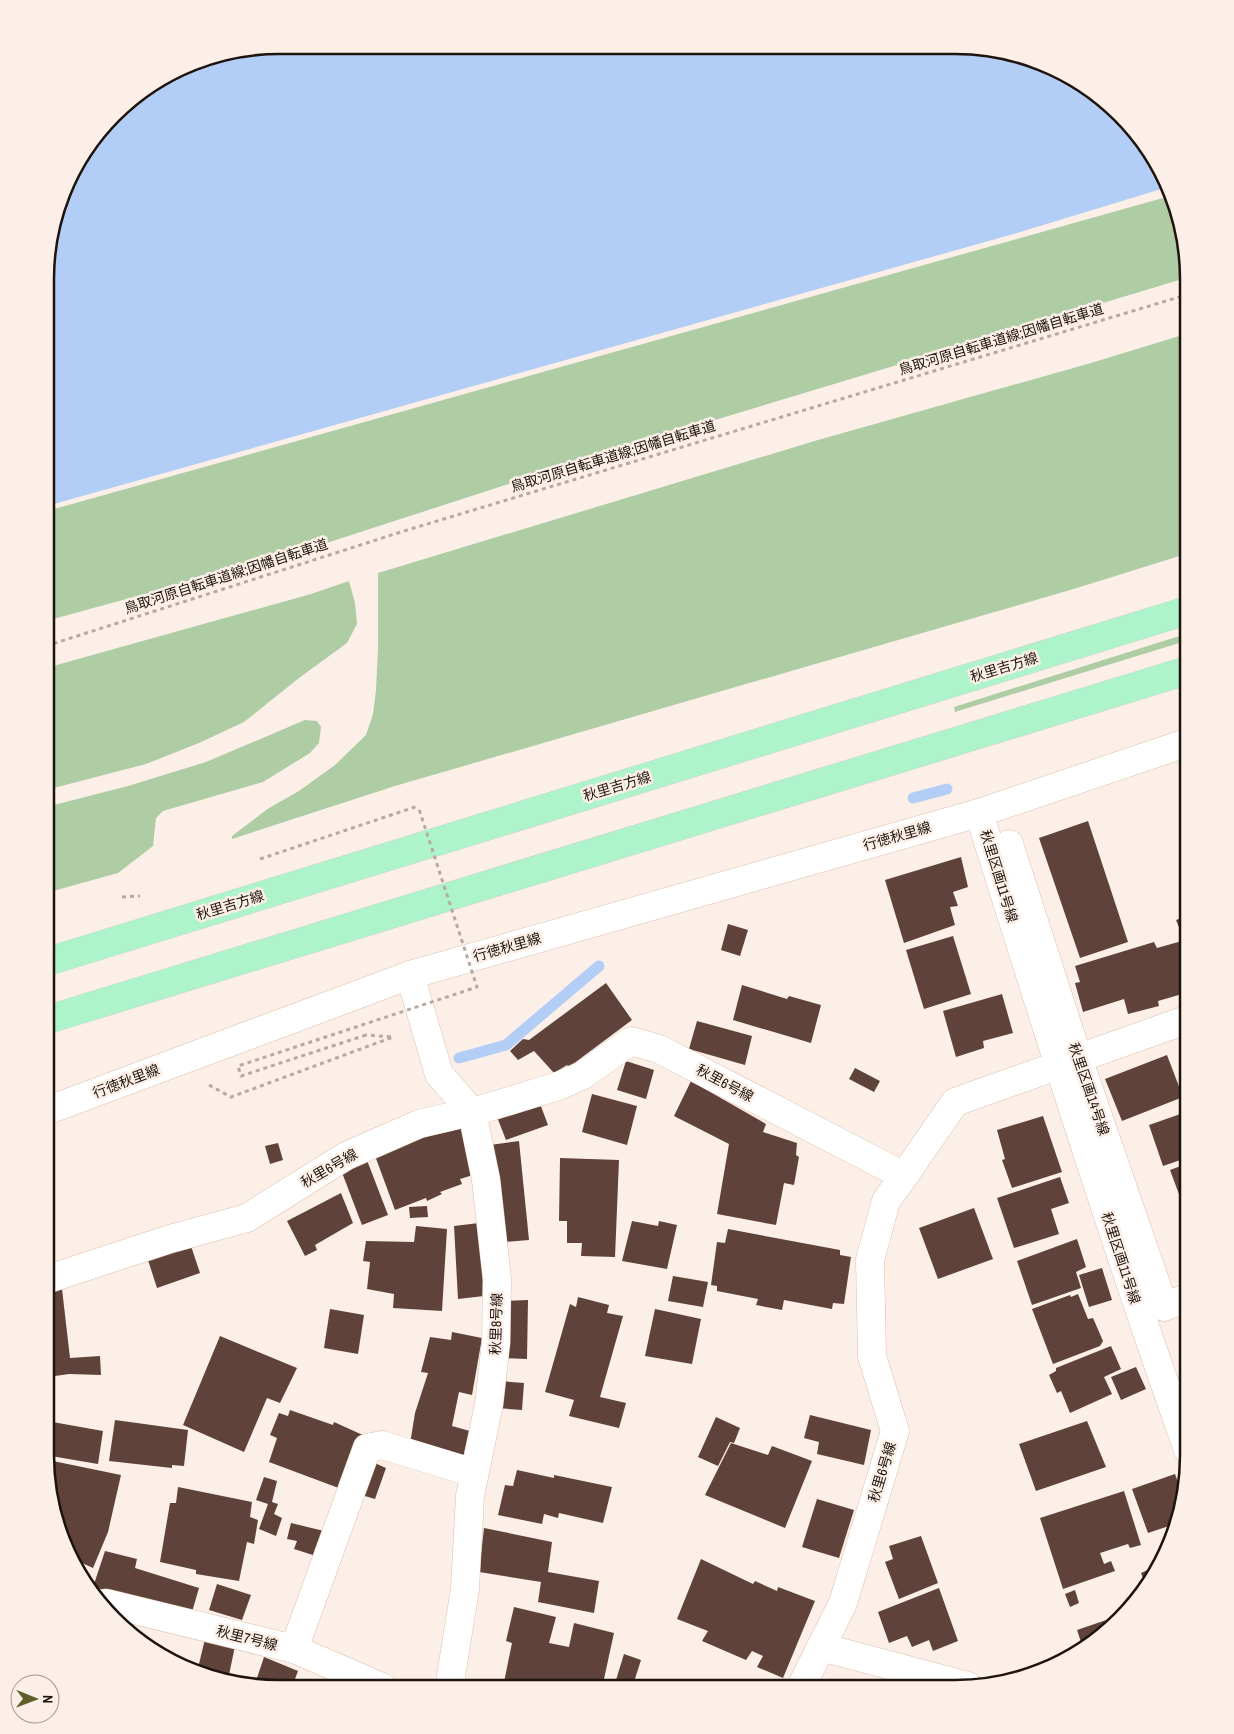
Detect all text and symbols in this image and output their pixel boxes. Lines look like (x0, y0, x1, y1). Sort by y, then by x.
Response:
street label: 鳥取河原自転車道線;因幡自転車道 (896, 299, 1106, 379)
street label: 鳥取河原自転車道線;因幡自転車道 (508, 416, 718, 496)
street label: 鳥取河原自転車道線;因幡自転車道 (122, 534, 330, 618)
street label: 秋里吉方線 (968, 648, 1040, 686)
street label: 秋里吉方線 (581, 767, 653, 805)
street label: 行徳秋里線 (861, 818, 933, 854)
street label: 秋里区画11号線 (976, 827, 1022, 925)
street label: 秋里吉方線 (194, 886, 266, 924)
street label: 行徳秋里線 (471, 929, 543, 965)
street label: 秋里区画14号線 (1065, 1040, 1113, 1138)
street label: 行徳秋里線 (90, 1060, 162, 1102)
street label: 秋里6号線 (693, 1060, 757, 1106)
street label: 秋里6号線 (297, 1145, 361, 1191)
street label: 秋里区画11号線 (1098, 1210, 1144, 1306)
street label: 秋里8号線 (486, 1293, 506, 1355)
street label: 秋里6号線 (864, 1440, 900, 1504)
street label: 秋里7号線 (215, 1622, 279, 1654)
north arrow (10, 1674, 60, 1724)
text: N (39, 1695, 57, 1704)

